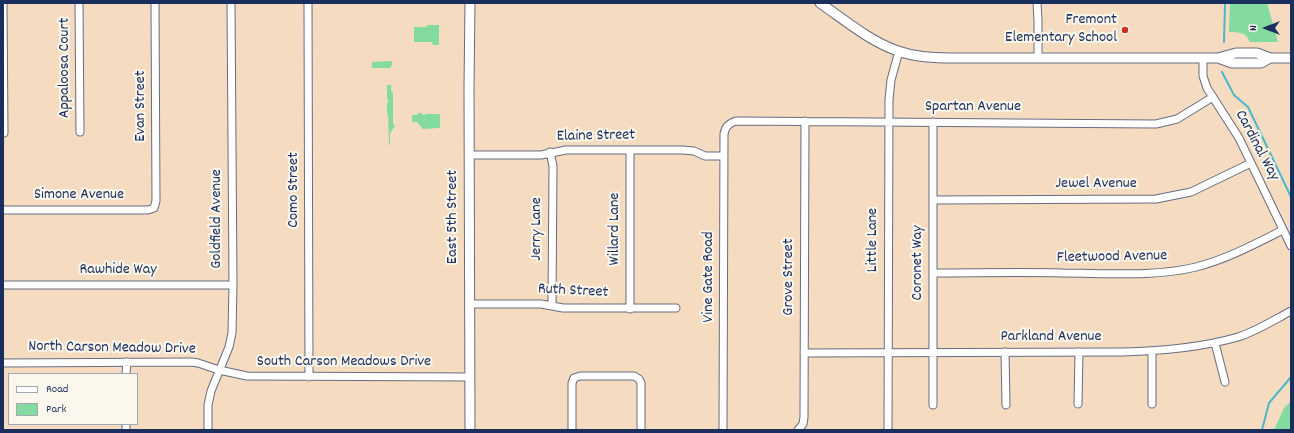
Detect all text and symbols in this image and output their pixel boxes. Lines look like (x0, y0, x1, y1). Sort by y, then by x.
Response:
north arrow (1246, 8, 1286, 48)
place label: Fremont Elementary School (1005, 11, 1117, 49)
street label: Appaloosa Court (56, 18, 76, 118)
marker: Fremont Elementary School (1120, 25, 1130, 35)
text: N (1246, 25, 1262, 31)
street label: Evan Street (132, 70, 152, 142)
street label: Spartan Avenue (925, 98, 1021, 118)
street label: Cardinal Way (1229, 107, 1283, 185)
street label: Elaine Street (557, 127, 635, 147)
street label: Como Street (285, 152, 305, 228)
street label: Goldfield Avenue (208, 169, 228, 269)
street label: East 5th Street (444, 170, 464, 264)
street label: Jewel Avenue (1055, 175, 1137, 195)
street label: Simone Avenue (34, 186, 124, 206)
street label: Willard Lane (606, 193, 626, 265)
street label: Jerry Lane (528, 197, 548, 261)
street label: Little Lane (864, 208, 884, 272)
street label: Coronet Way (909, 225, 929, 301)
street label: Vine Gate Road (700, 232, 720, 322)
street label: Grove Street (780, 238, 800, 316)
street label: Fleetwood Avenue (1057, 247, 1167, 269)
street label: Rawhide Way (79, 261, 157, 281)
street label: Ruth Street (537, 281, 609, 303)
street label: Parkland Avenue (1001, 328, 1101, 348)
street label: North Carson Meadow Drive (28, 338, 196, 360)
street label: South Carson Meadows Drive (257, 353, 431, 373)
legend (8, 373, 138, 425)
text: Road (46, 381, 68, 398)
text: Park (46, 401, 66, 418)

